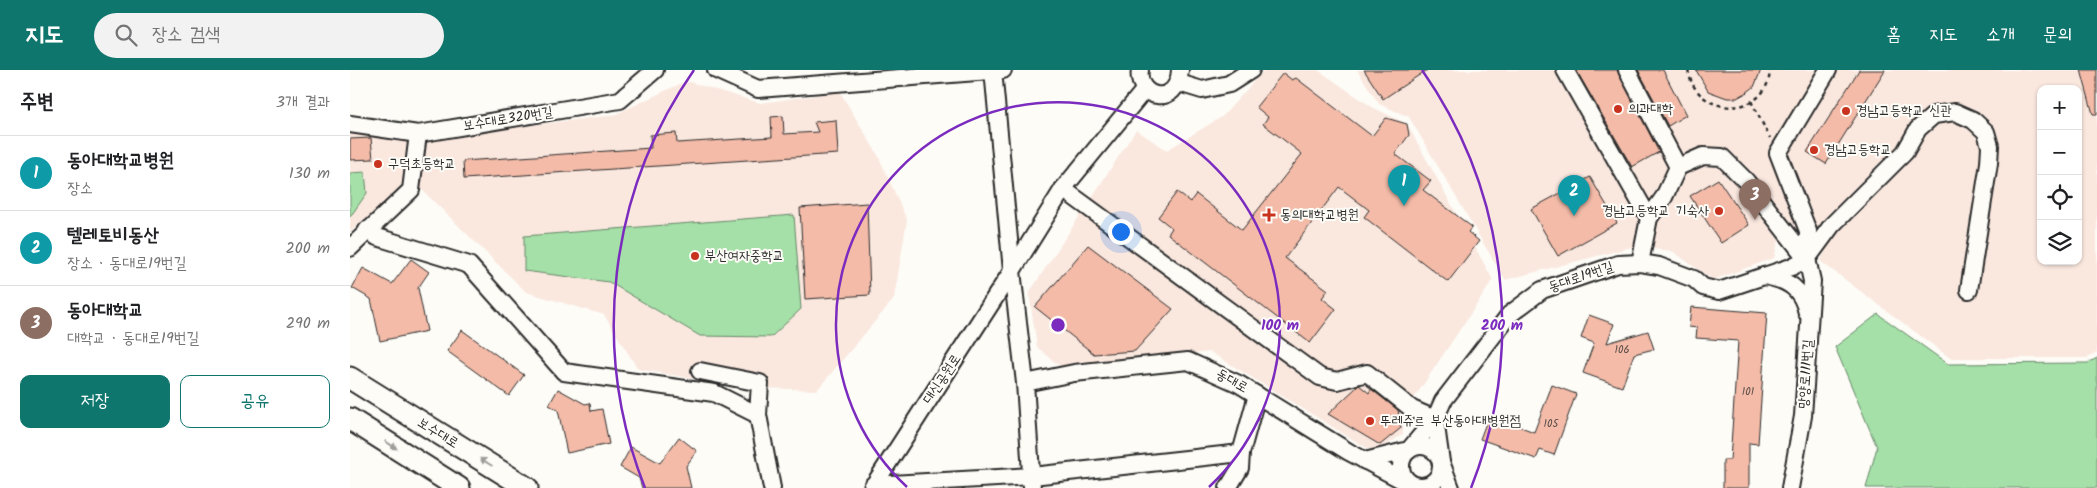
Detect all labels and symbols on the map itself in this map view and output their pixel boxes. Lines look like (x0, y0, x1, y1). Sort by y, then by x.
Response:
place label: 의과대학 (1628, 98, 1673, 120)
place label: 경남고등학교 신관 (1856, 100, 1952, 122)
street label: 보수대로320번길 (461, 101, 555, 137)
marker: 의과대학 (1612, 103, 1624, 115)
marker: 경남고등학교 신관 (1840, 105, 1852, 117)
place label: 경남고등학교 (1824, 139, 1892, 161)
marker: 경남고등학교 (1808, 144, 1820, 156)
place label: 구덕초등학교 (388, 153, 456, 175)
marker: 구덕초등학교 (372, 158, 384, 170)
pin: 1 (1388, 165, 1420, 206)
pin: 2 (1558, 175, 1590, 216)
pin: 3 (1739, 179, 1771, 220)
place label: 경남고등학교 기숙사 (1602, 200, 1710, 222)
place label: 동의대학교병원 (1280, 204, 1359, 226)
marker: 경남고등학교 기숙사 (1713, 205, 1725, 217)
marker: 동의대학교병원 (1262, 208, 1276, 222)
your location (1108, 219, 1134, 245)
place label: 부산여자중학교 (705, 245, 784, 267)
marker: 부산여자중학교 (689, 250, 701, 262)
street label: 동대로19번길 (1545, 255, 1617, 298)
text: 100 m (1261, 314, 1299, 338)
text: 200 m (1481, 314, 1523, 338)
centre of rings (1049, 316, 1067, 334)
street label: 망양로111번길 (1793, 338, 1819, 409)
house number: 106 (1614, 341, 1630, 359)
street label: 대신공원로 (917, 349, 967, 409)
street label: 동대로 (1212, 363, 1252, 399)
house number: 101 (1742, 383, 1754, 401)
place label: 뚜레쥬르 부산동아대병원점 (1380, 410, 1521, 432)
street label: 보수대로 (413, 412, 463, 454)
marker: 뚜레쥬르 부산동아대병원점 (1364, 415, 1376, 427)
house number: 105 (1544, 415, 1560, 433)
one-way arrow (384, 440, 398, 450)
one-way arrow (479, 458, 492, 467)

